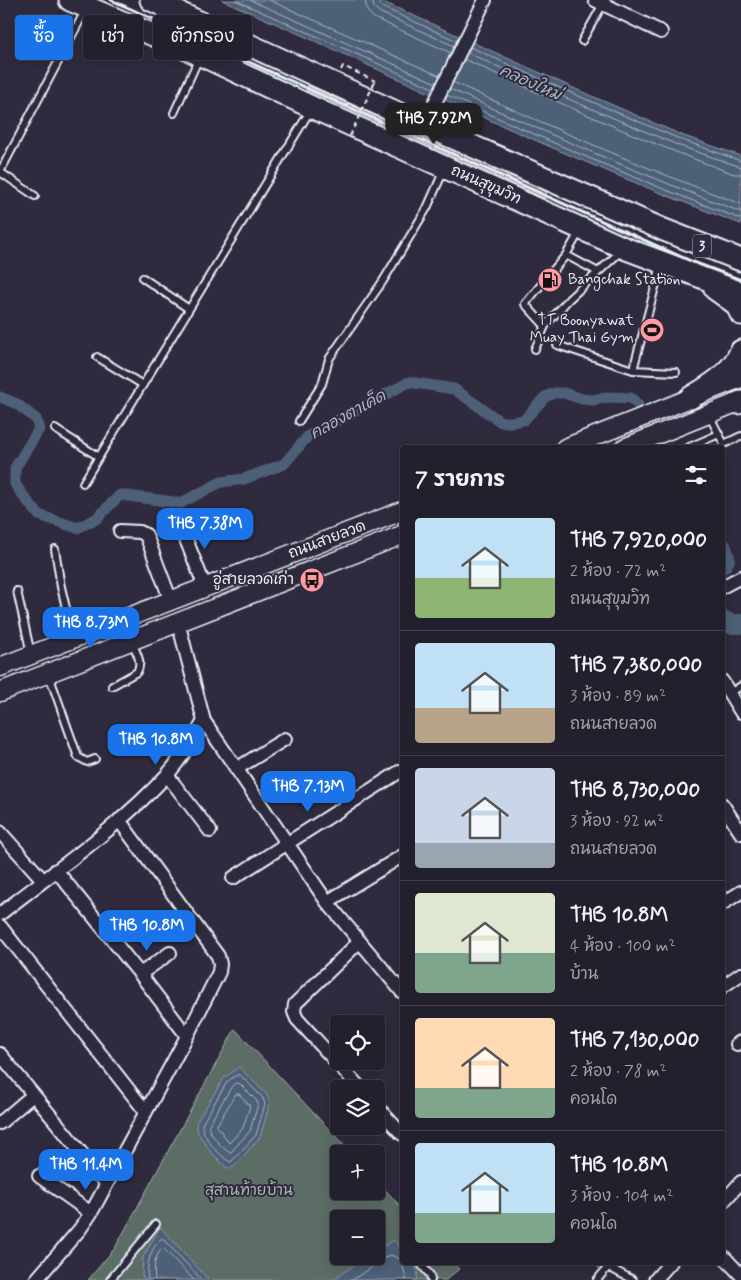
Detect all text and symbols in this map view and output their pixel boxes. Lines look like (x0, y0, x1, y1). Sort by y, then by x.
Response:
chip: ซื้อ (15, 15, 73, 60)
chip: เช่า (83, 15, 143, 60)
chip: ตัวกรอง (153, 15, 252, 60)
water label: คลองใหม่ (496, 59, 567, 107)
pin: THB 7.92M (377, 102, 491, 145)
text: THB 7.92M (396, 108, 472, 129)
street label: ถนนสุขุมวิท (448, 161, 524, 209)
road number: 3 (693, 235, 711, 258)
fuel station icon: Bangchak Station (537, 267, 563, 293)
place label: Bangchak Station (568, 270, 680, 291)
place label: TT Boonyawat Muay Thai Gym (530, 311, 634, 348)
sports icon: TT Boonyawat Muay Thai Gym (639, 317, 665, 343)
water label: คลองตาเค็ด (306, 384, 390, 444)
icon: filters (682, 461, 710, 489)
text: 7 รายการ (415, 466, 505, 494)
pin: THB 7.38M (148, 508, 262, 550)
text: THB 7.38M (167, 513, 243, 534)
street label: ถนนสายลวด (285, 516, 369, 564)
text: THB 7,920,000 (570, 526, 707, 554)
icon: home (455, 538, 515, 598)
text: 2 ห้อง · 72 m² (570, 561, 666, 582)
bus stop icon: อู่สายลวดเก่า (299, 567, 325, 593)
place label: อู่สายลวดเก่า (213, 569, 294, 590)
text: ถนนสุขุมวิท (570, 589, 650, 610)
pin: THB 8.73M (34, 606, 148, 649)
text: THB 8.73M (54, 612, 128, 633)
text: THB 7,380,000 (570, 651, 702, 679)
icon: home (455, 663, 515, 723)
text: 3 ห้อง · 89 m² (570, 686, 666, 707)
text: ถนนสายลวด (570, 714, 657, 735)
pin: THB 10.8M (99, 724, 213, 766)
text: THB 10.8M (119, 729, 193, 750)
pin: THB 7.13M (251, 770, 365, 813)
text: THB 7.13M (271, 776, 345, 797)
text: THB 8,730,000 (570, 776, 700, 804)
icon: home (455, 788, 515, 848)
text: 3 ห้อง · 92 m² (570, 811, 664, 832)
text: ถนนสายลวด (570, 839, 657, 860)
text: THB 10.8M (570, 901, 668, 929)
pin: THB 10.8M (90, 910, 204, 952)
icon: home (455, 913, 515, 973)
text: THB 10.8M (110, 915, 184, 936)
text: 4 ห้อง · 100 m² (570, 936, 676, 957)
text: บ้าน (570, 964, 598, 985)
map controls (330, 1015, 385, 1265)
button: locate (330, 1015, 385, 1070)
text: THB 7,130,000 (570, 1026, 700, 1054)
icon: home (455, 1038, 515, 1098)
text: 2 ห้อง · 78 m² (570, 1061, 667, 1082)
button: layers (330, 1080, 385, 1135)
text: คอนโด (570, 1089, 617, 1110)
button: + (330, 1145, 385, 1200)
pin: THB 11.4M (29, 1148, 143, 1191)
text: THB 10.8M (570, 1151, 668, 1179)
text: THB 11.4M (50, 1154, 122, 1175)
icon: home (455, 1163, 515, 1223)
park label: สุสานท้ายบ้าน (205, 1180, 293, 1201)
text: 3 ห้อง · 104 m² (570, 1186, 673, 1207)
button: − (330, 1210, 385, 1265)
text: คอนโด (570, 1214, 617, 1235)

